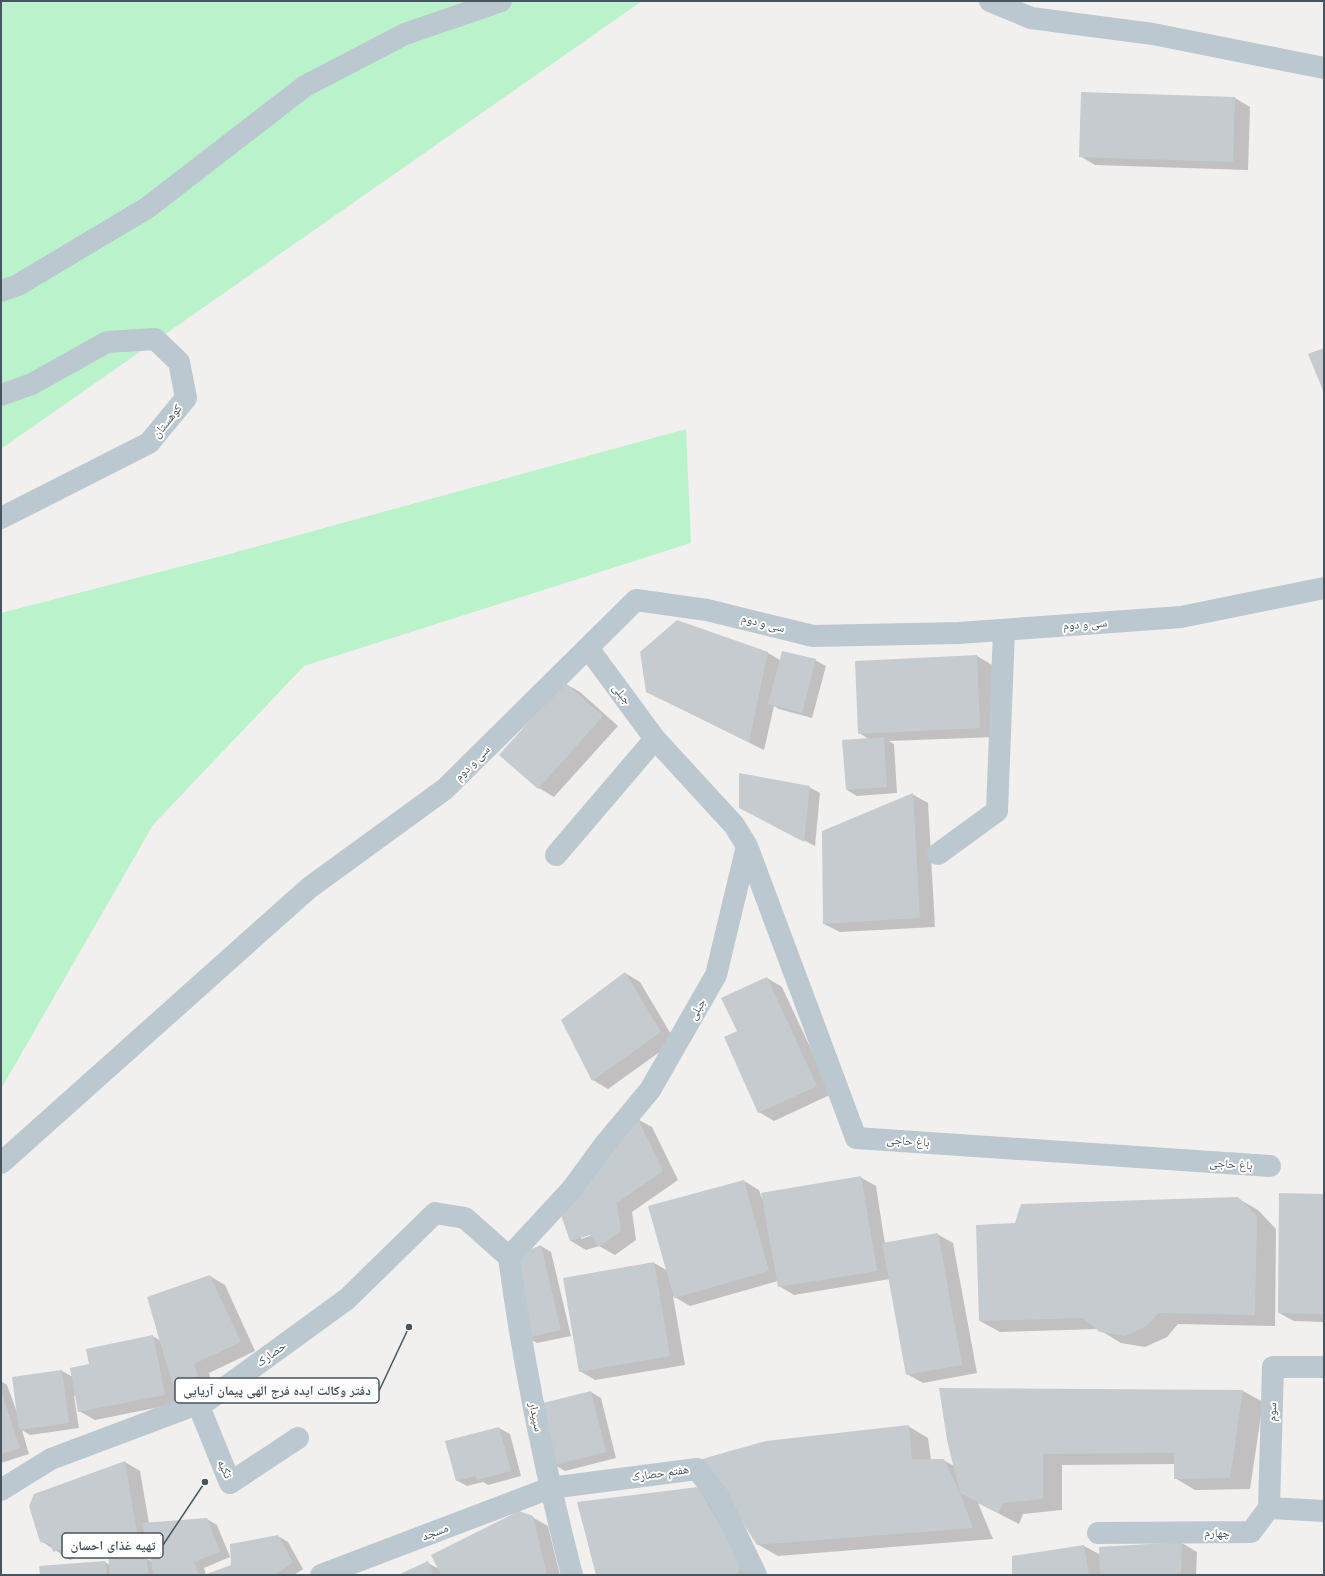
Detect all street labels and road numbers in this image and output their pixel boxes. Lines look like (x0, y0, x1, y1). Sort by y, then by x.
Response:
street label: کوهستان (148, 401, 186, 441)
street label: سی و دوم (740, 610, 787, 636)
street label: سی و دوم (1062, 614, 1108, 634)
street label: جبلی (609, 680, 635, 708)
street label: سی و دوم (451, 742, 493, 784)
street label: جبلی (684, 995, 710, 1023)
street label: باغ حاجی (886, 1132, 930, 1150)
street label: باغ حاجی (1209, 1155, 1253, 1173)
street label: حصارک (253, 1338, 289, 1370)
street label: سپیدار (525, 1400, 547, 1433)
street label: سوم (1264, 1402, 1280, 1422)
street label: تکیه (214, 1457, 237, 1482)
street label: هفتم حصارک (630, 1461, 690, 1485)
street label: مسجد (419, 1520, 451, 1544)
street label: چهارم (1204, 1525, 1230, 1541)

